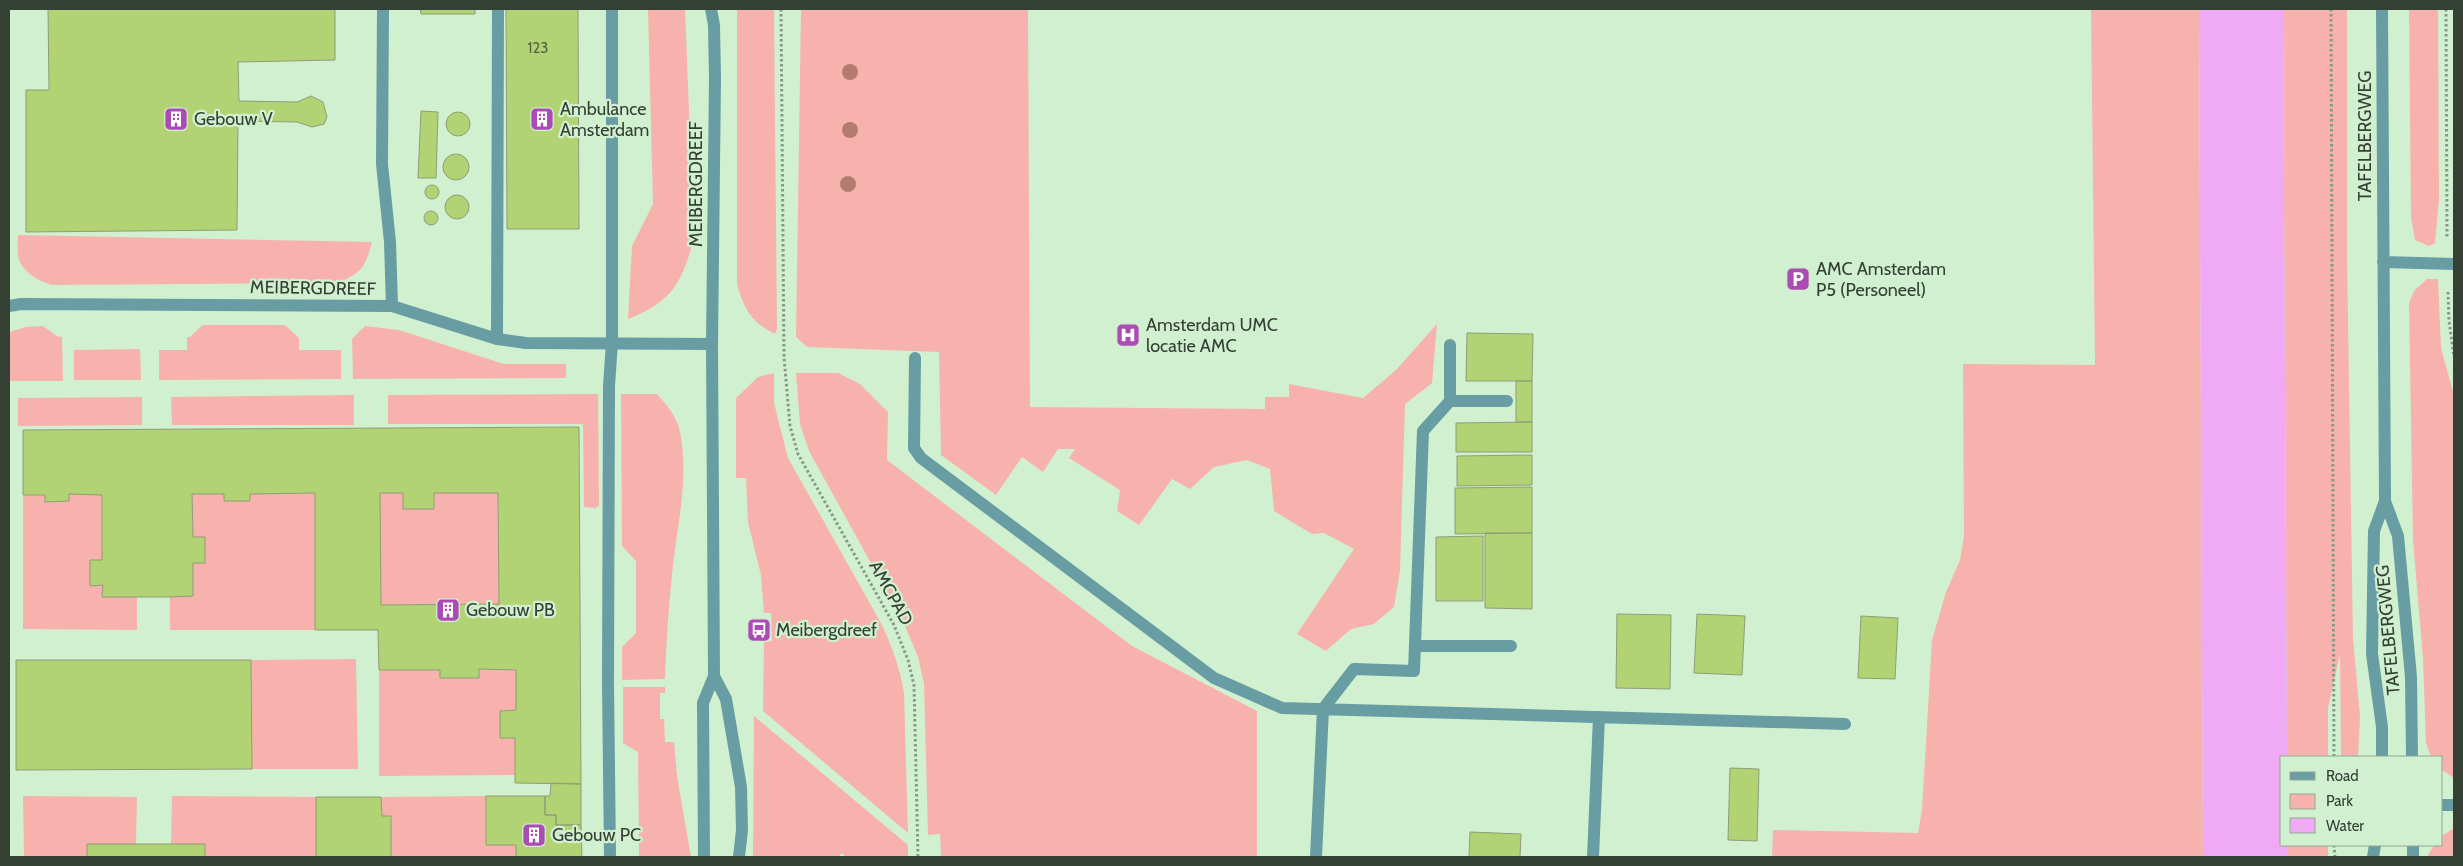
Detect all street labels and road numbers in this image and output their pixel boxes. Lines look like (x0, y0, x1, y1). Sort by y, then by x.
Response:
street label: TAFELBERGWEG (2354, 71, 2376, 201)
street label: MEIBERGDREEF (685, 120, 707, 247)
street label: MEIBERGDREEF (250, 276, 377, 300)
street label: AMCPAD (864, 557, 918, 629)
street label: TAFELBERGWEG (2371, 564, 2405, 696)

